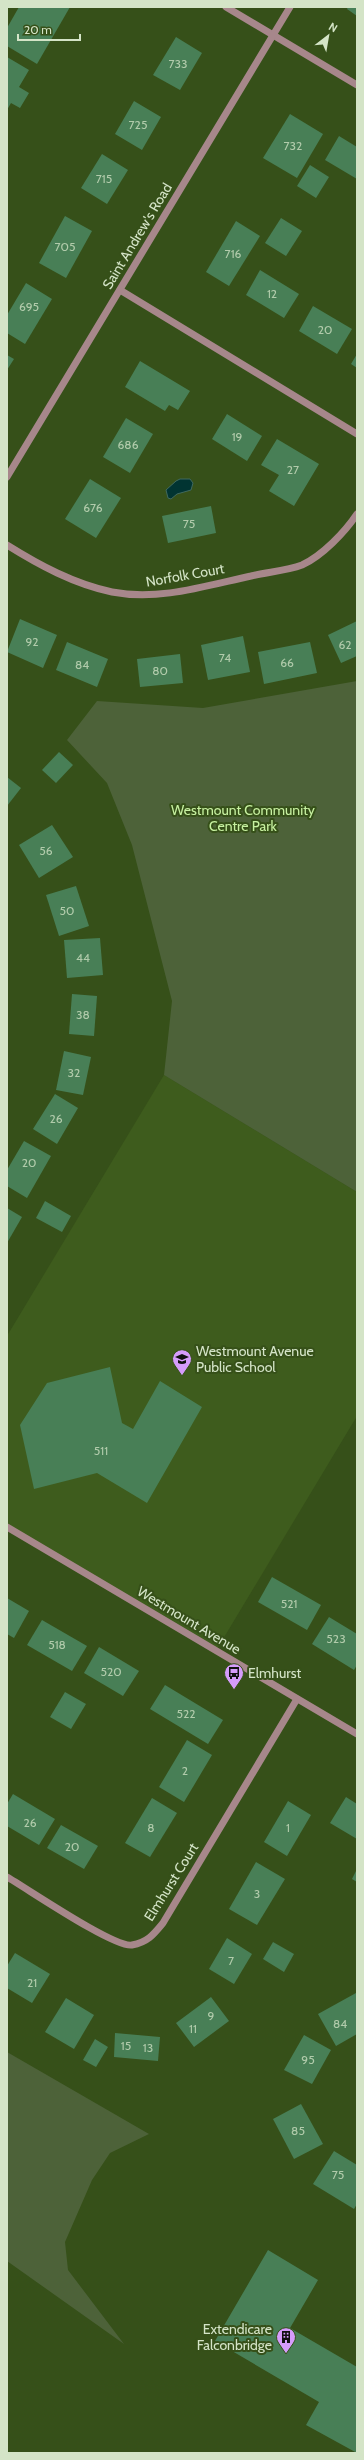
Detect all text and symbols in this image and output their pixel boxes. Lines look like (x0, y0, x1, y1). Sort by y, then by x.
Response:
scale bar (18, 16, 80, 42)
north arrow (308, 16, 348, 56)
text: N (326, 19, 340, 35)
text: 20 m (24, 22, 52, 37)
house number: 733 (168, 56, 188, 71)
house number: 725 (129, 117, 147, 132)
house number: 732 (284, 138, 302, 153)
house number: 715 (96, 171, 112, 186)
street label: Saint Andrew's Road (98, 180, 176, 292)
house number: 705 (55, 239, 75, 254)
house number: 716 (225, 246, 242, 261)
house number: 12 (267, 286, 277, 301)
house number: 695 (19, 299, 39, 314)
house number: 20 (318, 322, 332, 337)
house number: 19 (232, 429, 243, 444)
house number: 686 (118, 437, 139, 452)
house number: 27 (287, 462, 299, 477)
house number: 676 (83, 500, 103, 515)
house number: 75 (183, 516, 195, 531)
street label: Norfolk Court (144, 559, 226, 591)
house number: 92 (25, 634, 39, 649)
house number: 62 (338, 637, 352, 652)
house number: 74 (219, 650, 231, 665)
house number: 66 (280, 655, 294, 670)
house number: 84 (75, 657, 89, 672)
house number: 80 (152, 663, 168, 678)
park label: Westmount Community Centre Park (171, 801, 315, 835)
house number: 56 (39, 843, 53, 858)
house number: 50 (60, 903, 74, 918)
house number: 44 (76, 950, 90, 965)
house number: 38 (76, 1007, 90, 1022)
house number: 32 (68, 1065, 80, 1080)
house number: 26 (49, 1111, 63, 1126)
house number: 20 (22, 1155, 36, 1170)
place label: Westmount Avenue Public School (196, 1342, 314, 1376)
school or university icon: Westmount Avenue Public School (171, 1348, 193, 1376)
house number: 511 (94, 1443, 108, 1458)
street label: Westmount Avenue (134, 1582, 244, 1658)
house number: 521 (281, 1596, 297, 1611)
house number: 523 (326, 1631, 346, 1646)
house number: 518 (48, 1637, 66, 1652)
bus stop icon: Elmhurst (223, 1662, 245, 1690)
house number: 520 (100, 1664, 122, 1679)
place label: Elmhurst (248, 1664, 301, 1682)
house number: 522 (176, 1706, 196, 1721)
house number: 2 (182, 1763, 188, 1778)
house number: 26 (23, 1815, 37, 1830)
house number: 8 (147, 1820, 155, 1835)
house number: 1 (286, 1820, 290, 1835)
house number: 20 (65, 1839, 79, 1854)
street label: Elmhurst Court (140, 1839, 202, 1924)
house number: 3 (254, 1886, 260, 1901)
house number: 7 (228, 1953, 234, 1968)
house number: 21 (27, 1975, 37, 1990)
house number: 9 (208, 2008, 215, 2023)
house number: 84 (333, 2016, 347, 2031)
house number: 11 (189, 2021, 197, 2036)
house number: 15 (121, 2038, 131, 2053)
house number: 13 (143, 2040, 153, 2055)
house number: 95 (301, 2052, 315, 2067)
house number: 85 (291, 2123, 305, 2138)
house number: 75 (332, 2167, 344, 2182)
place label: Extendicare Falconbridge (197, 2320, 272, 2354)
building icon: Extendicare Falconbridge (275, 2326, 297, 2354)

